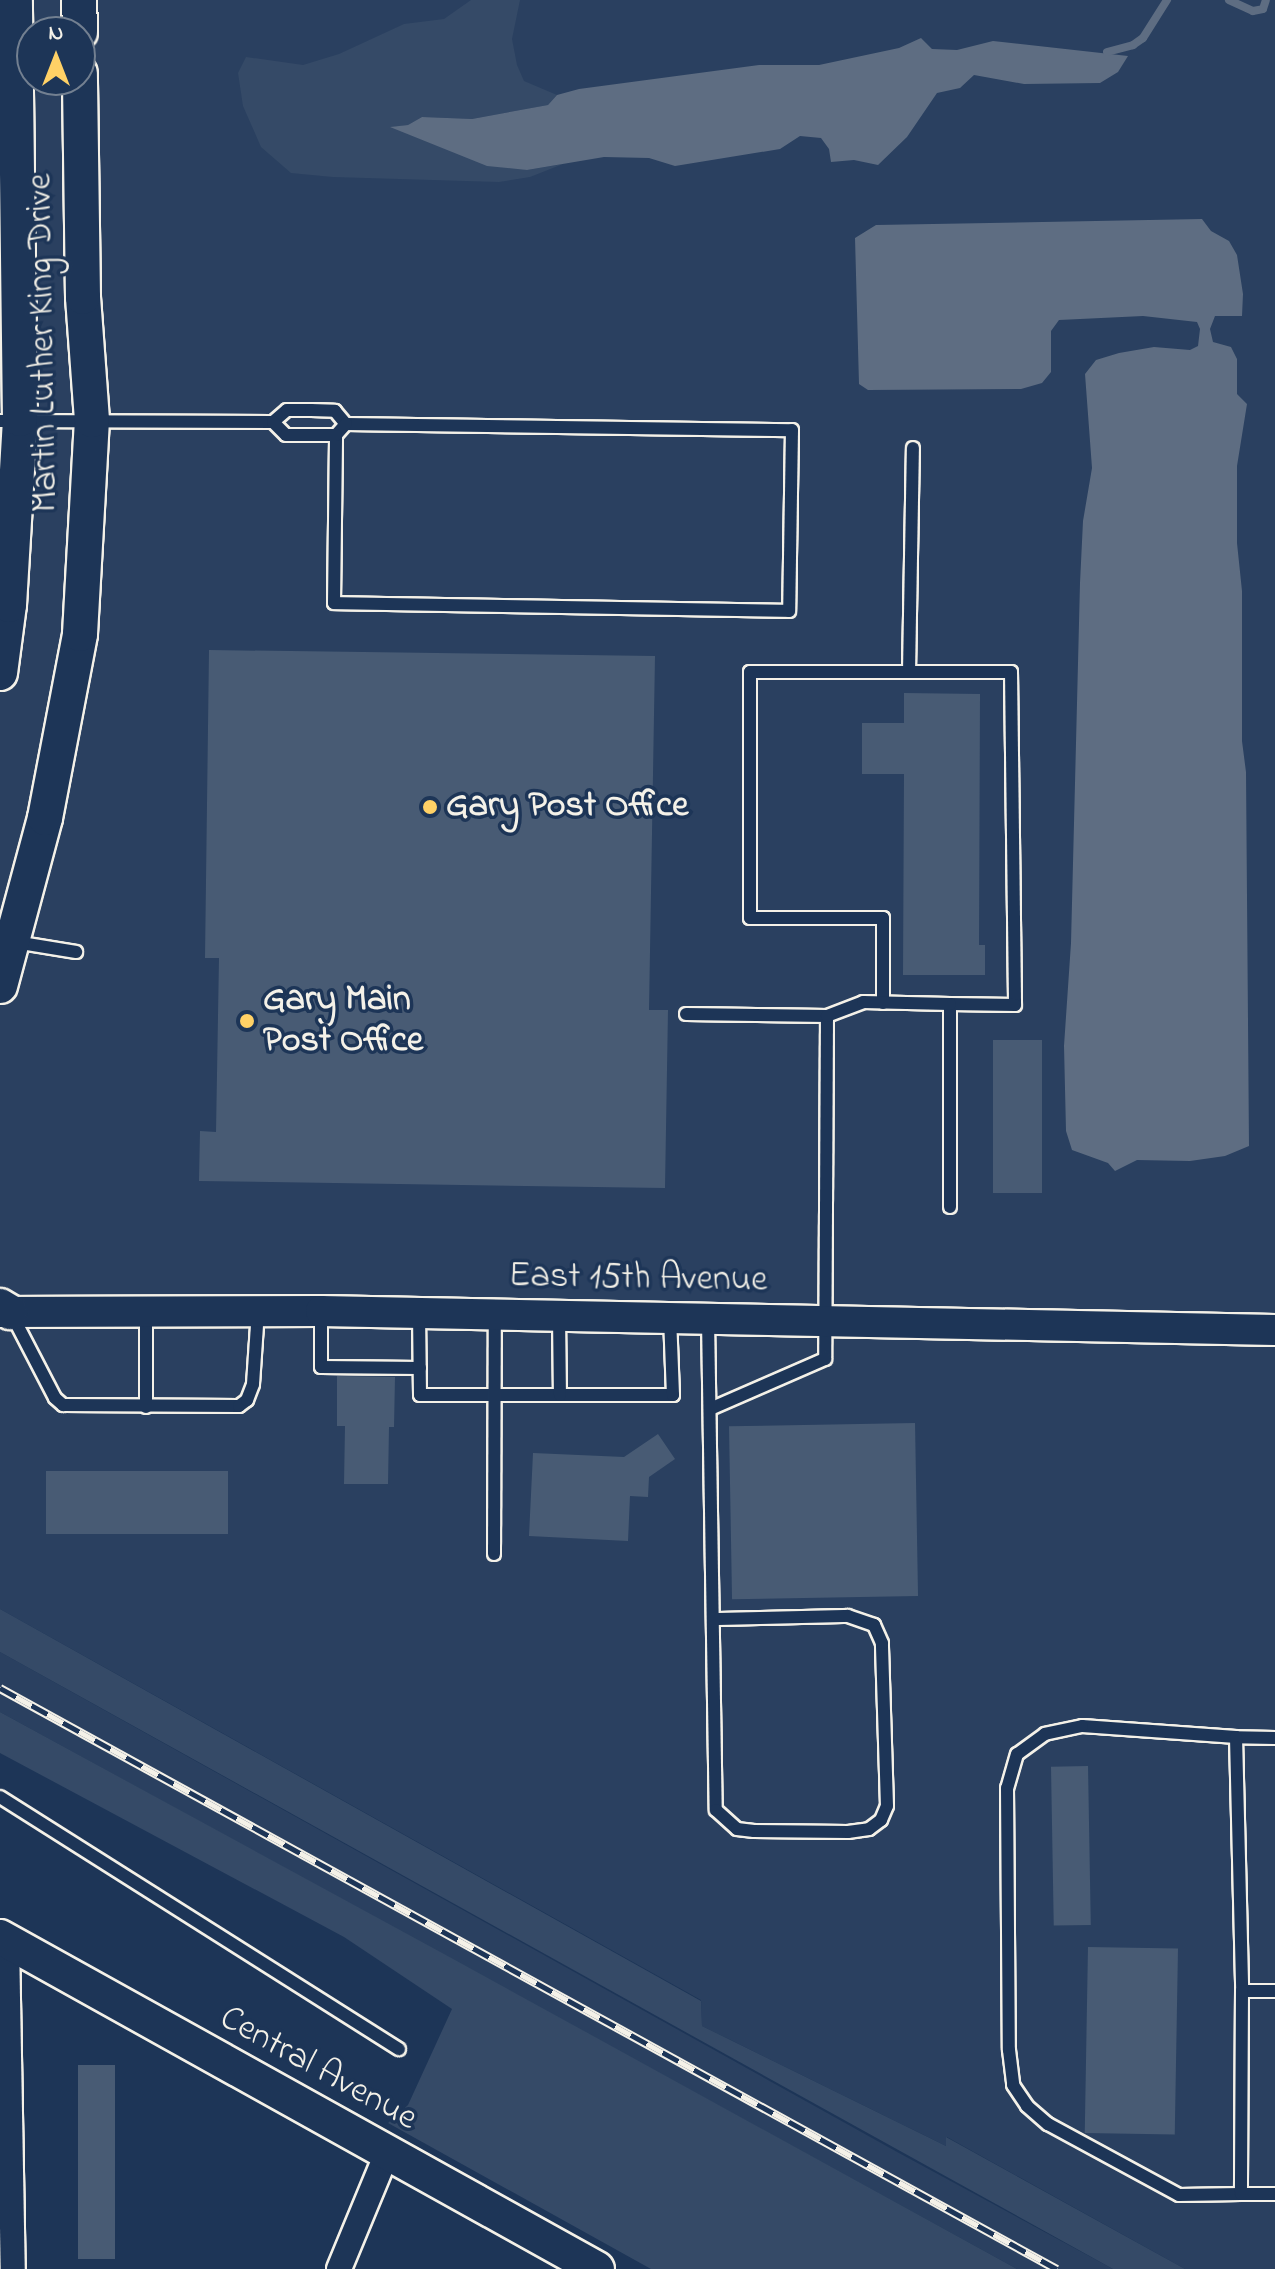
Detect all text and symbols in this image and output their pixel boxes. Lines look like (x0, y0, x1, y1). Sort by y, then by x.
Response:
north arrow (16, 16, 96, 96)
text: N (49, 18, 63, 50)
street label: Martin Luther King Drive (19, 173, 69, 513)
place label: Gary Post Office (446, 785, 688, 829)
marker: Gary Post Office (421, 798, 439, 816)
place label: Gary Main Post Office (263, 978, 423, 1063)
marker: Gary Main Post Office (238, 1012, 256, 1030)
street label: East 15th Avenue (508, 1255, 768, 1303)
street label: Central Avenue (212, 1997, 424, 2141)

